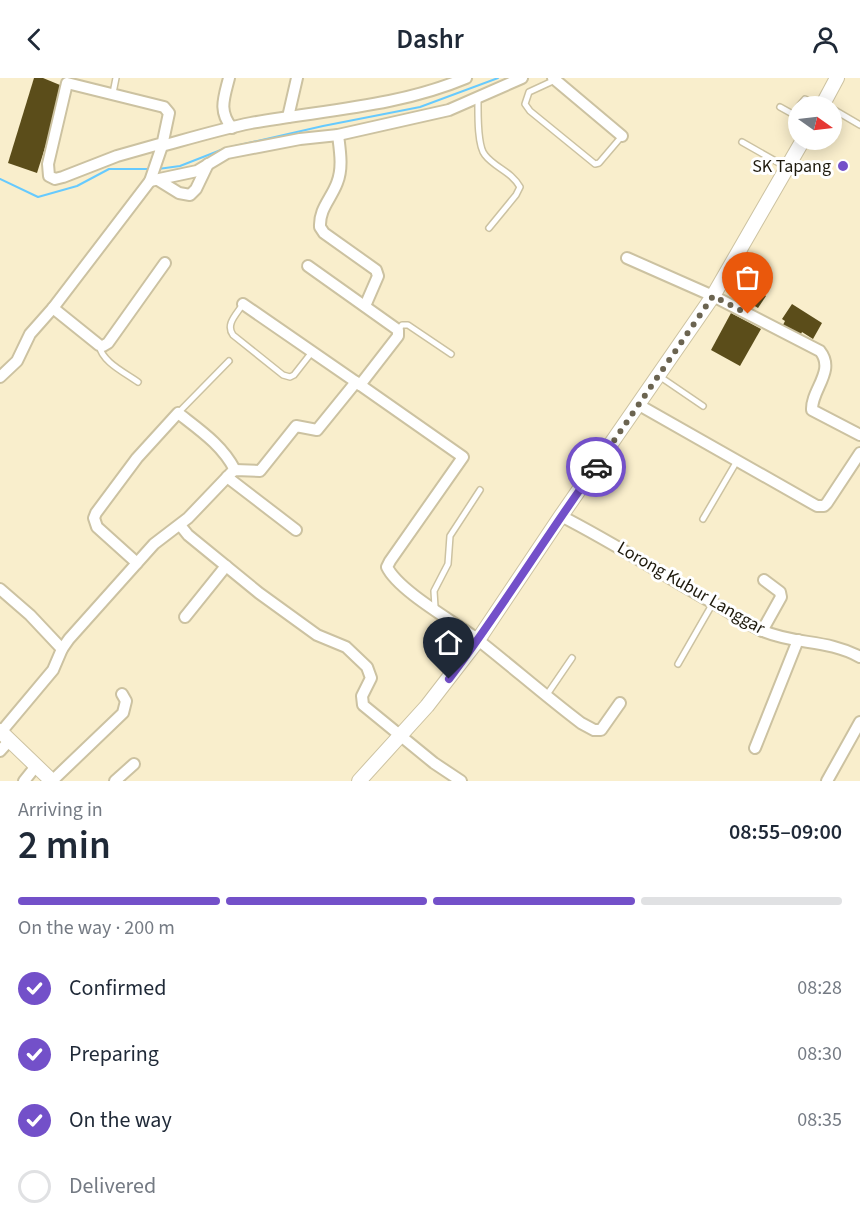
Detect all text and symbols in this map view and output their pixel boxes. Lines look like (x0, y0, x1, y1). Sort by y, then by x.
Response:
text: Dashr (396, 20, 464, 59)
icon: back (18, 23, 51, 56)
icon: person (809, 23, 842, 56)
north arrow (788, 96, 842, 150)
map controls (788, 96, 842, 150)
place label: SK Tapang (752, 154, 831, 179)
marker: SK Tapang (836, 159, 850, 173)
pin (722, 252, 773, 314)
icon: bag (731, 261, 764, 294)
courier (566, 437, 626, 497)
icon: car (580, 451, 613, 484)
street label: Lorong Kubur Langgar (612, 535, 770, 641)
pin (423, 617, 474, 679)
icon: home (432, 626, 465, 659)
text: Arriving in (18, 796, 103, 824)
text: 08:55–09:00 (729, 816, 842, 848)
text: 2 min (18, 818, 111, 874)
text: On the way · 200 m (18, 914, 175, 942)
icon: check (18, 972, 51, 1005)
text: Confirmed (69, 972, 166, 1004)
text: 08:28 (797, 974, 842, 1002)
icon: check (18, 1038, 51, 1071)
text: Preparing (69, 1038, 159, 1070)
text: 08:30 (797, 1040, 842, 1068)
icon: check (18, 1104, 51, 1137)
text: On the way (69, 1104, 172, 1136)
text: 08:35 (797, 1106, 842, 1134)
text: Delivered (69, 1170, 156, 1202)

